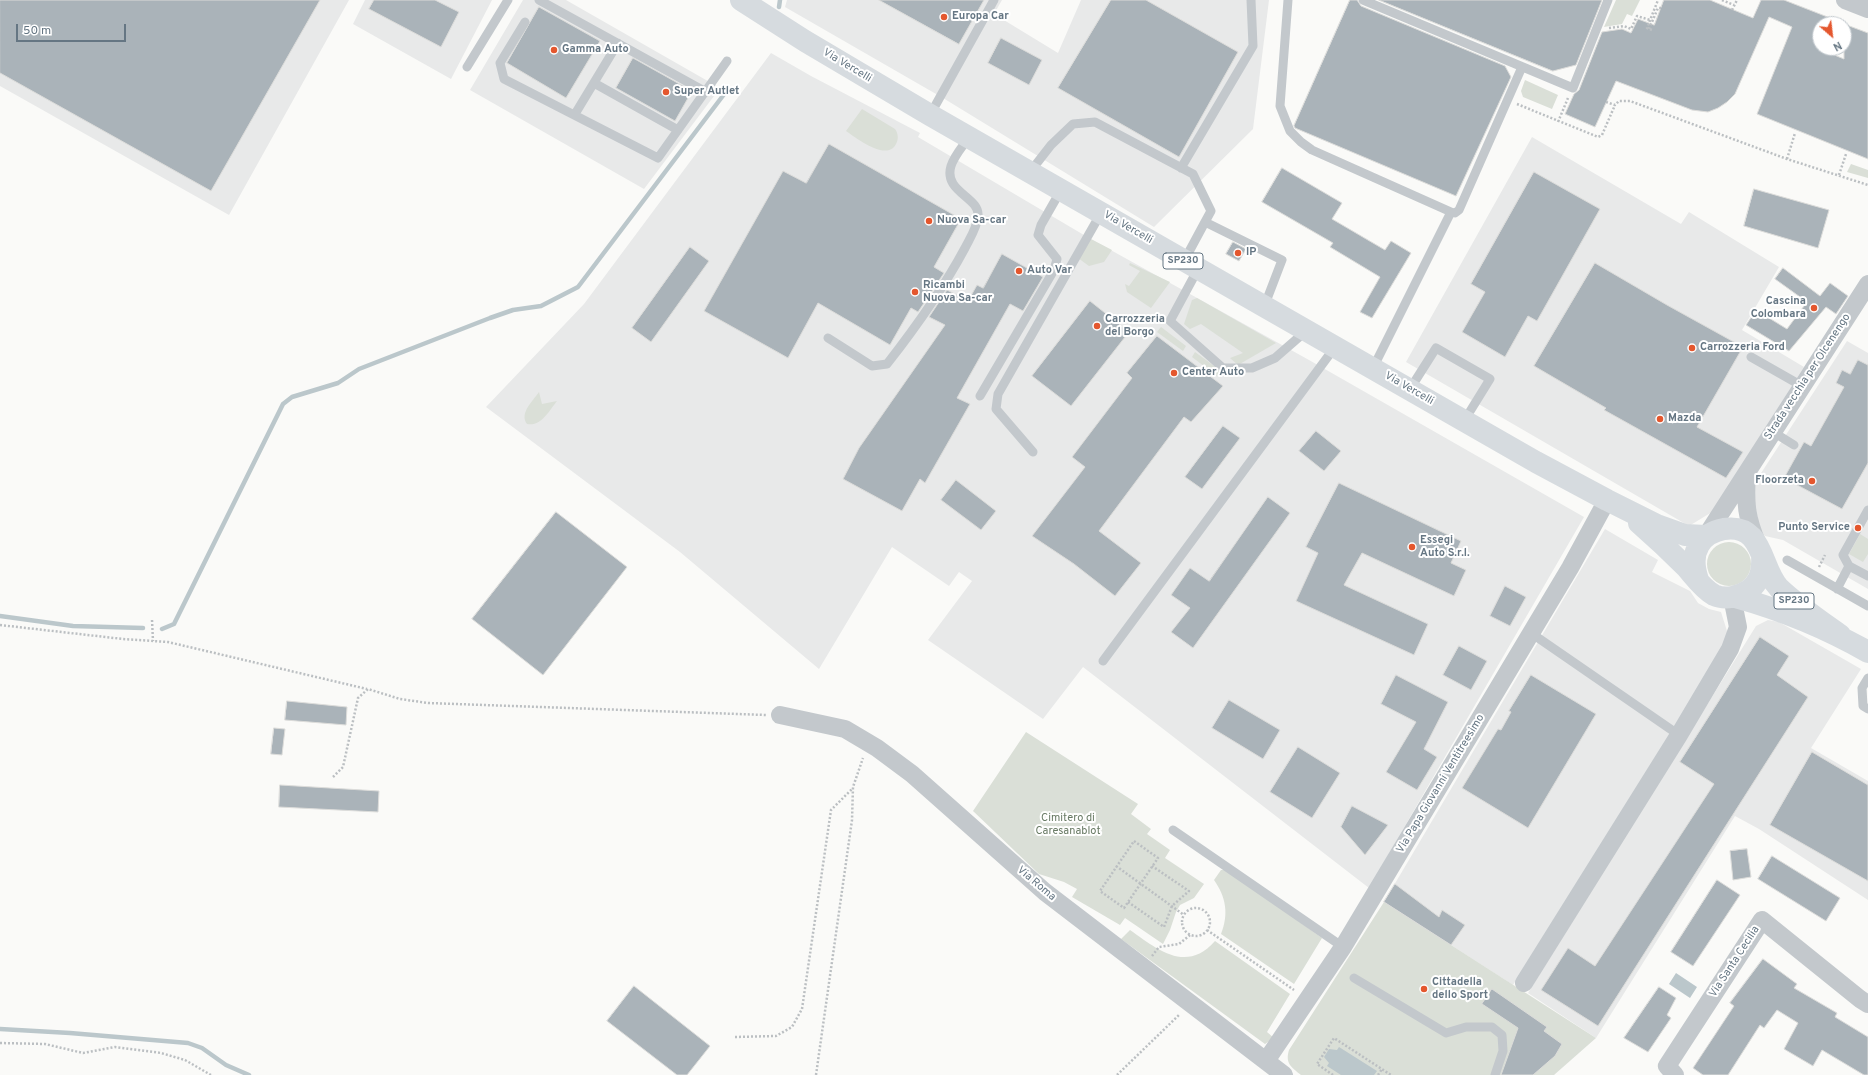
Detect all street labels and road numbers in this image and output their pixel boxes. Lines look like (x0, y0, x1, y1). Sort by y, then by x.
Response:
street label: Via Vercelli (820, 46, 874, 86)
street label: Via Vercelli (1101, 209, 1155, 247)
road number: SP230 (1163, 253, 1203, 269)
street label: Strada vecchia per Olcenengo (1762, 311, 1854, 443)
street label: Via Vercelli (1382, 370, 1436, 408)
road number: SP230 (1774, 593, 1814, 609)
street label: Via Papa Giovanni Ventitreesimo (1394, 712, 1488, 856)
street label: Via Roma (1014, 864, 1058, 904)
street label: Via Santa Cecilia (1707, 924, 1763, 1000)

